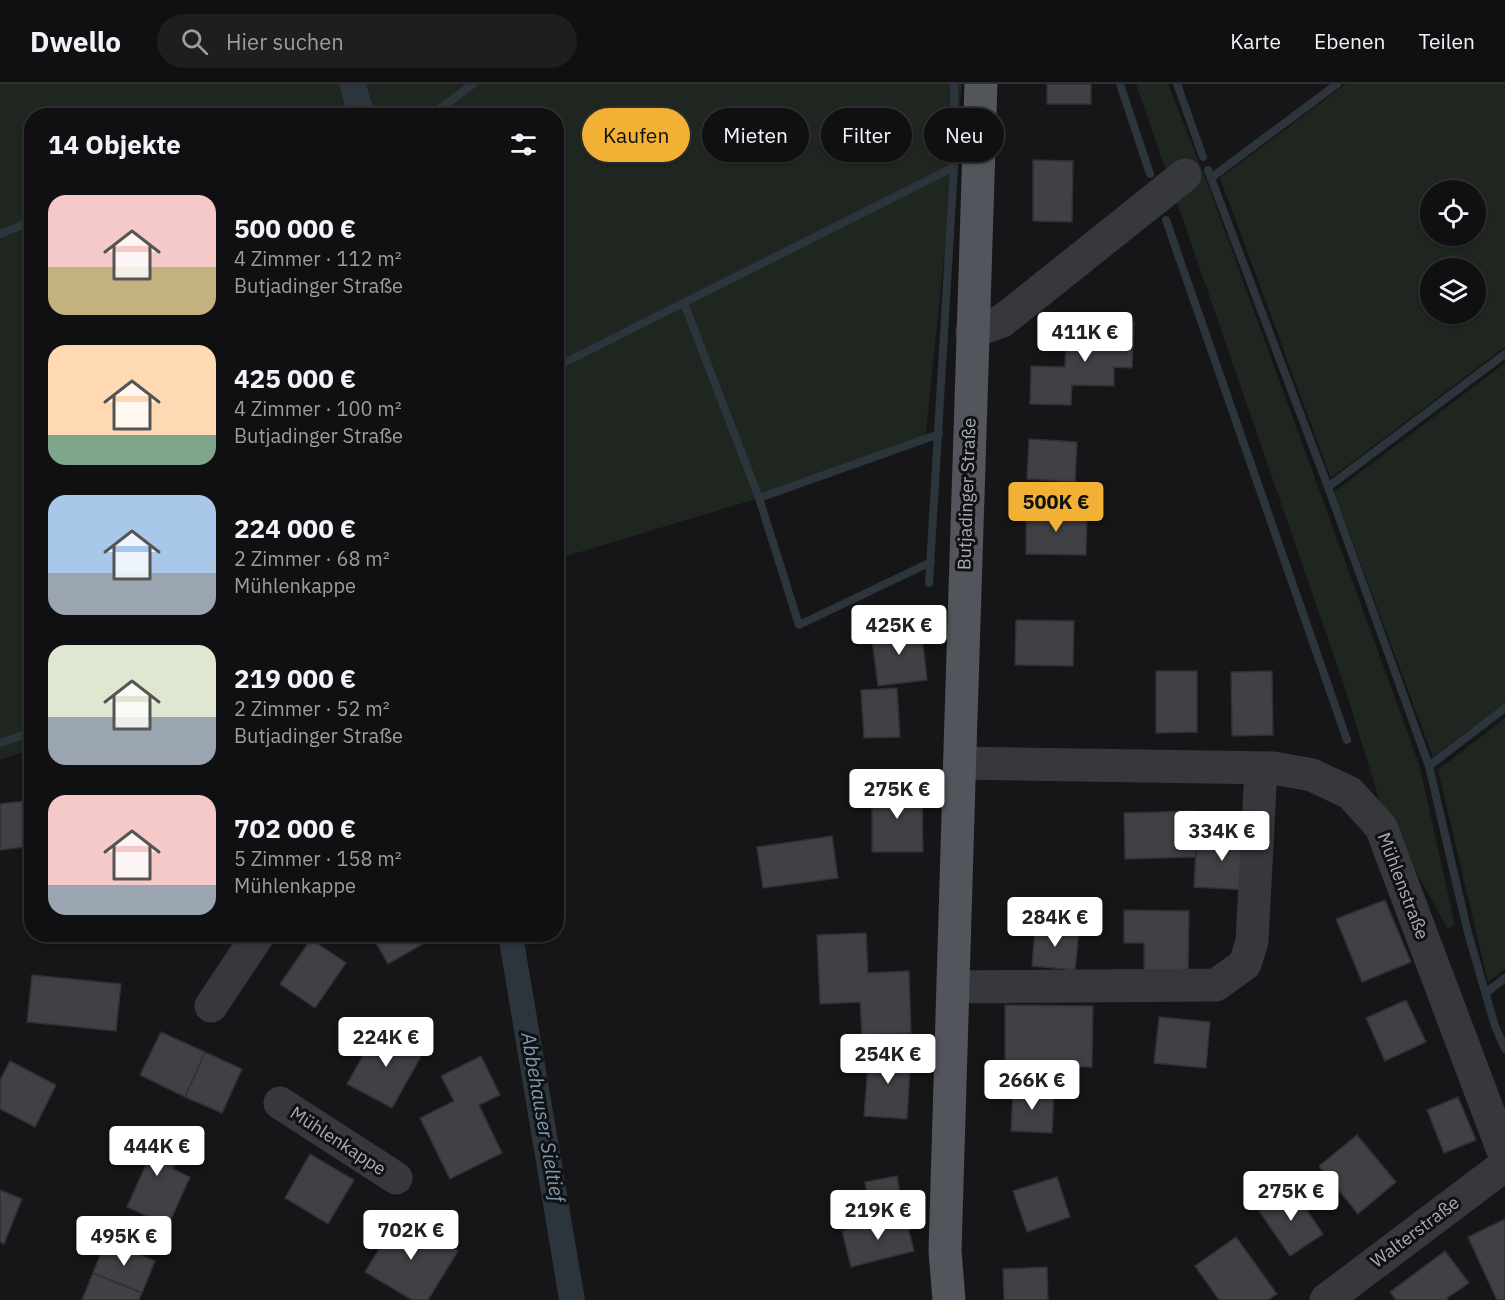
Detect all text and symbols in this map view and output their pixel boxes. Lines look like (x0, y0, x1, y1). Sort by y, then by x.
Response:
search box (157, 14, 577, 68)
text: Dwello (30, 23, 121, 60)
icon: search (178, 25, 211, 58)
text: Hier suchen (226, 27, 344, 56)
text: Karte (1230, 27, 1281, 55)
text: Ebenen (1314, 27, 1385, 55)
text: Teilen (1418, 27, 1475, 55)
chip: Kaufen (582, 108, 690, 162)
chip: Mieten (702, 108, 809, 162)
chip: Filter (821, 108, 912, 162)
chip: Neu (924, 108, 1004, 162)
text: 14 Objekte (48, 127, 181, 161)
icon: filters (507, 128, 540, 161)
map controls (1420, 180, 1486, 324)
button: locate (1420, 180, 1486, 246)
text: 500 000 € (234, 211, 356, 245)
icon: home (96, 219, 168, 291)
text: 4 Zimmer · 112 m² (234, 245, 402, 272)
button: layers (1420, 258, 1486, 324)
text: Butjadinger Straße (234, 272, 403, 299)
pin: 411K € (1036, 312, 1134, 363)
text: 411K € (1051, 318, 1119, 345)
text: 425 000 € (234, 361, 356, 395)
icon: home (96, 369, 168, 441)
text: 4 Zimmer · 100 m² (234, 395, 402, 422)
street label: Butjadinger Straße (952, 417, 981, 570)
text: Butjadinger Straße (234, 422, 403, 449)
pin: 500K € (1007, 482, 1105, 533)
text: 500K € (1022, 488, 1090, 515)
text: 224 000 € (234, 511, 356, 545)
icon: home (96, 519, 168, 591)
text: 2 Zimmer · 68 m² (234, 545, 390, 572)
text: Mühlenkappe (234, 572, 356, 599)
pin: 425K € (850, 605, 948, 656)
text: 425K € (865, 611, 933, 638)
text: 219 000 € (234, 661, 356, 695)
icon: home (96, 669, 168, 741)
text: 2 Zimmer · 52 m² (234, 695, 390, 722)
text: Butjadinger Straße (234, 722, 403, 749)
pin: 275K € (848, 769, 946, 820)
text: 275K € (863, 775, 931, 802)
text: 702 000 € (234, 811, 356, 845)
pin: 334K € (1173, 811, 1271, 862)
text: 334K € (1188, 817, 1256, 844)
icon: home (96, 819, 168, 891)
street label: Mühlenstraße (1373, 829, 1434, 943)
text: 5 Zimmer · 158 m² (234, 845, 402, 872)
text: Mühlenkappe (234, 872, 356, 899)
pin: 284K € (1006, 897, 1104, 948)
text: 284K € (1021, 903, 1089, 930)
pin: 224K € (337, 1017, 435, 1068)
text: 224K € (352, 1023, 420, 1050)
water label: Abbehauser Sieltief (515, 1029, 572, 1206)
pin: 254K € (839, 1034, 937, 1085)
text: 254K € (854, 1040, 922, 1067)
pin: 266K € (983, 1060, 1081, 1111)
text: 266K € (998, 1066, 1066, 1093)
street label: Mühlenkappe (286, 1101, 391, 1180)
pin: 444K € (108, 1126, 206, 1177)
text: 444K € (123, 1132, 191, 1159)
pin: 275K € (1242, 1171, 1340, 1222)
text: 275K € (1257, 1177, 1325, 1204)
pin: 219K € (829, 1190, 927, 1241)
street label: Walterstraße (1366, 1191, 1464, 1273)
text: 219K € (844, 1196, 912, 1223)
pin: 702K € (362, 1210, 460, 1261)
pin: 495K € (75, 1216, 173, 1267)
text: 702K € (377, 1216, 445, 1243)
text: 495K € (90, 1222, 158, 1249)

